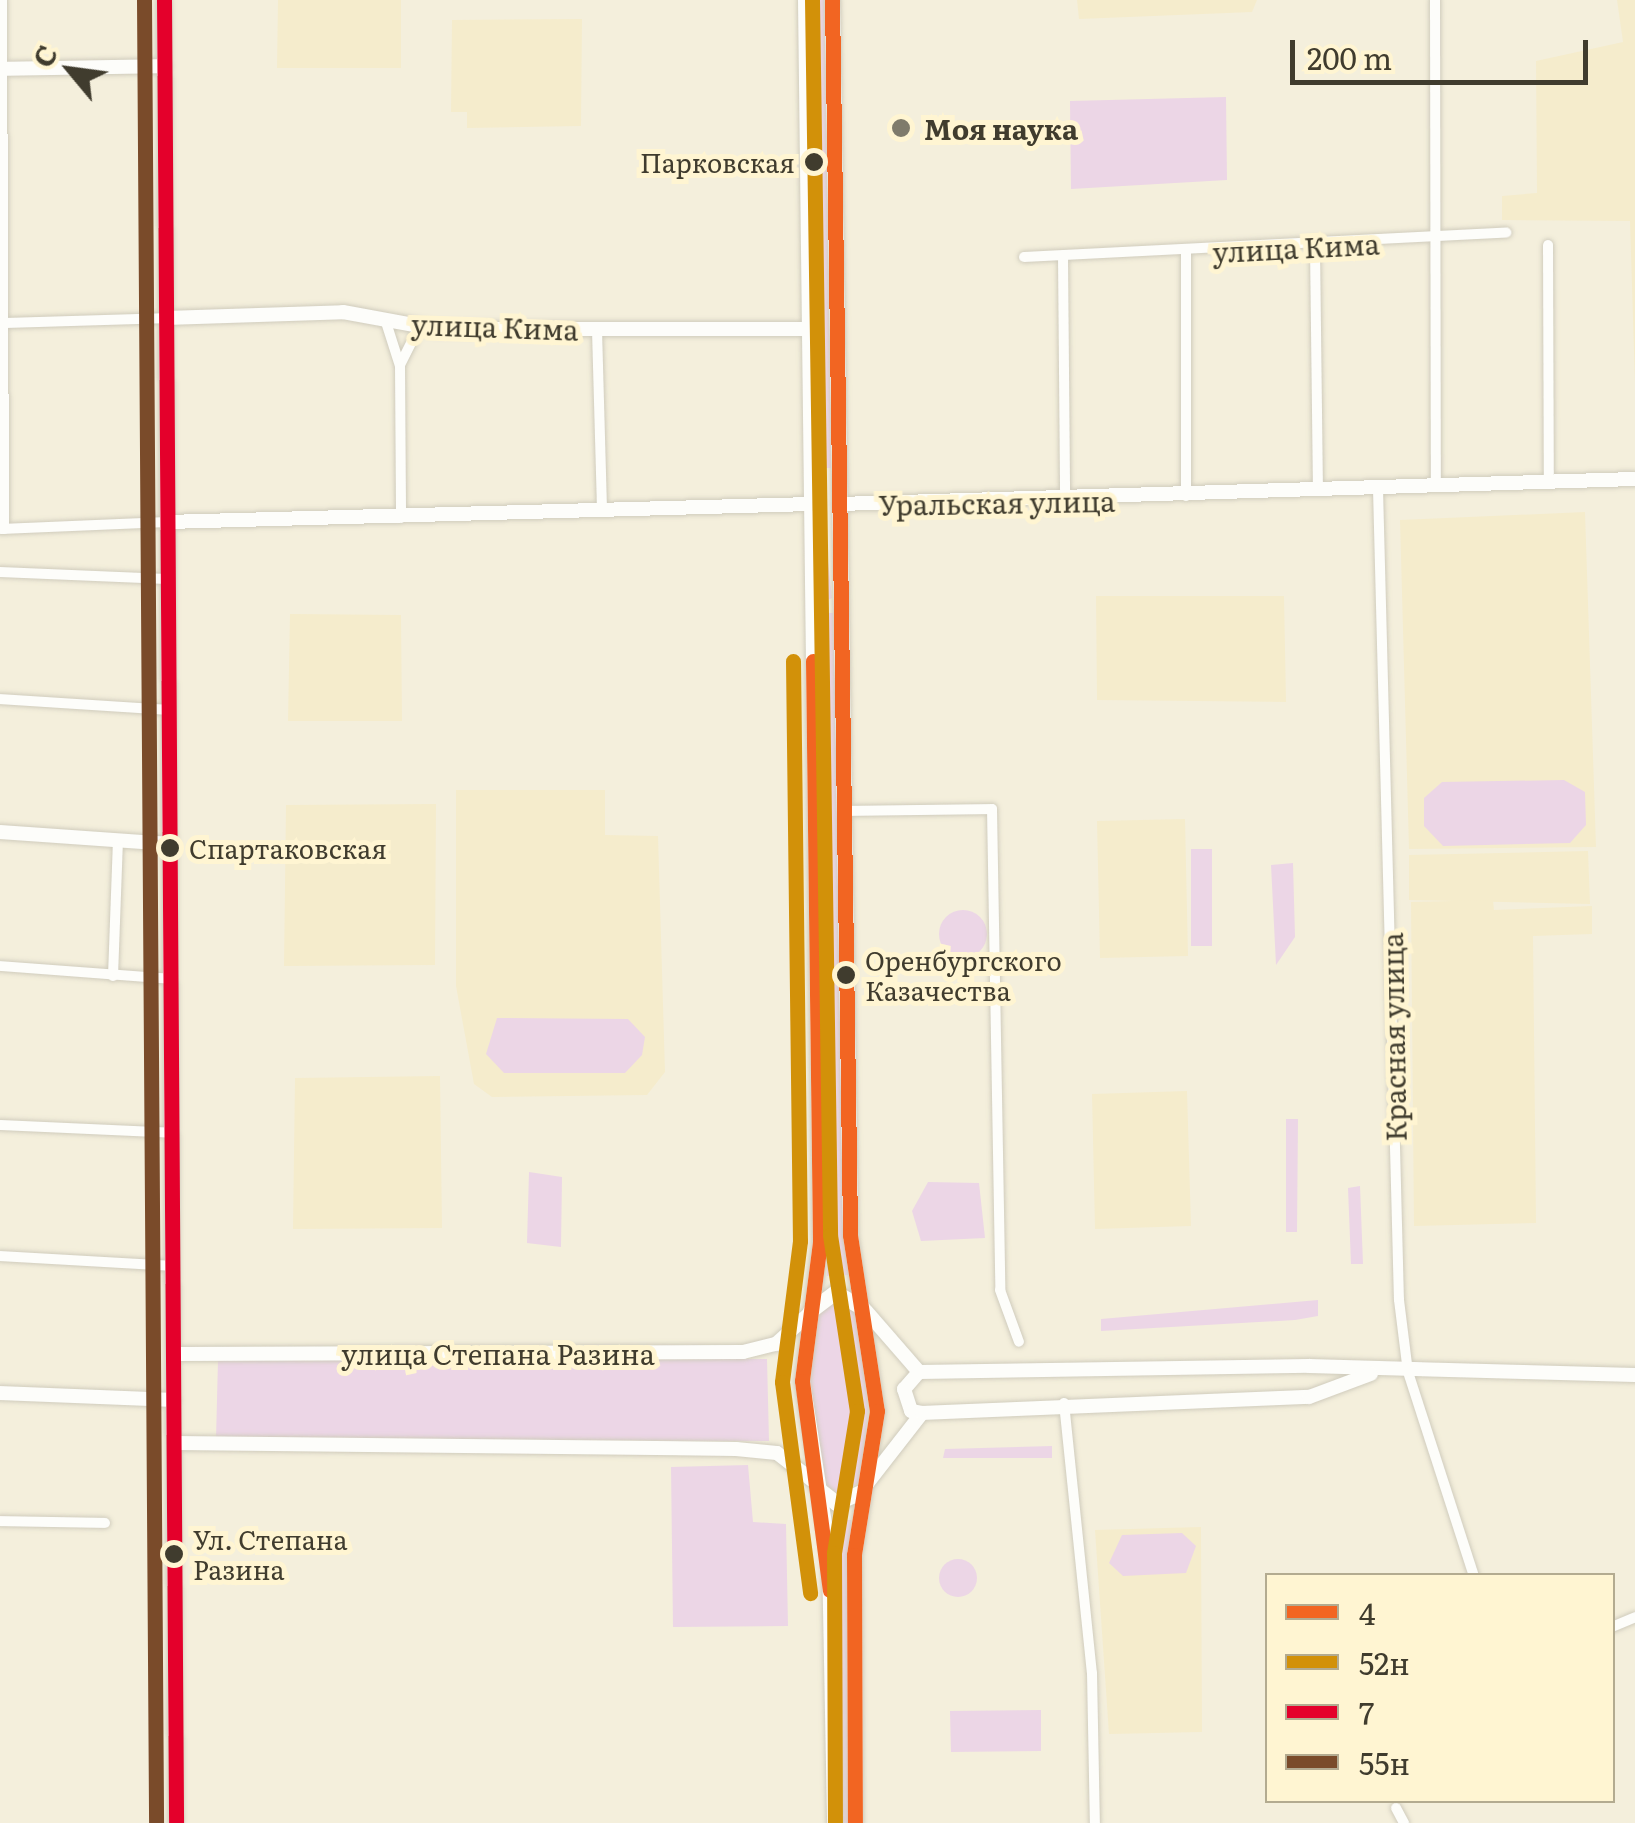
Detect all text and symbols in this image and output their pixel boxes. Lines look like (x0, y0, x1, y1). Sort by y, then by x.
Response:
north arrow (20, 20, 120, 120)
scale bar (1295, 20, 1592, 82)
text: 200 m (1307, 35, 1392, 79)
text: С (21, 37, 67, 74)
place label: Моя наука (924, 111, 1078, 145)
marker: Моя наука (888, 115, 914, 141)
place label: Парковская (640, 146, 795, 178)
marker: Парковская (804, 152, 824, 172)
street label: улица Кима (1212, 226, 1380, 268)
street label: улица Кима (411, 306, 579, 346)
street label: Уральская улица (878, 483, 1116, 521)
place label: Спартаковская (189, 832, 387, 864)
marker: Спартаковская (160, 838, 180, 858)
street label: Красная улица (1374, 932, 1412, 1142)
place label: Оренбургского Казачества (865, 944, 1062, 1006)
marker: Оренбургского Казачества (836, 965, 856, 985)
street label: улица Степана Разина (341, 1336, 655, 1370)
place label: Ул. Степана Разина (193, 1523, 348, 1585)
marker: Ул. Степана Разина (164, 1544, 184, 1564)
legend (1265, 1573, 1615, 1803)
text: 4 (1359, 1590, 1376, 1634)
text: 52н (1359, 1640, 1410, 1684)
text: 7 (1359, 1690, 1374, 1734)
text: 55н (1359, 1740, 1410, 1784)

